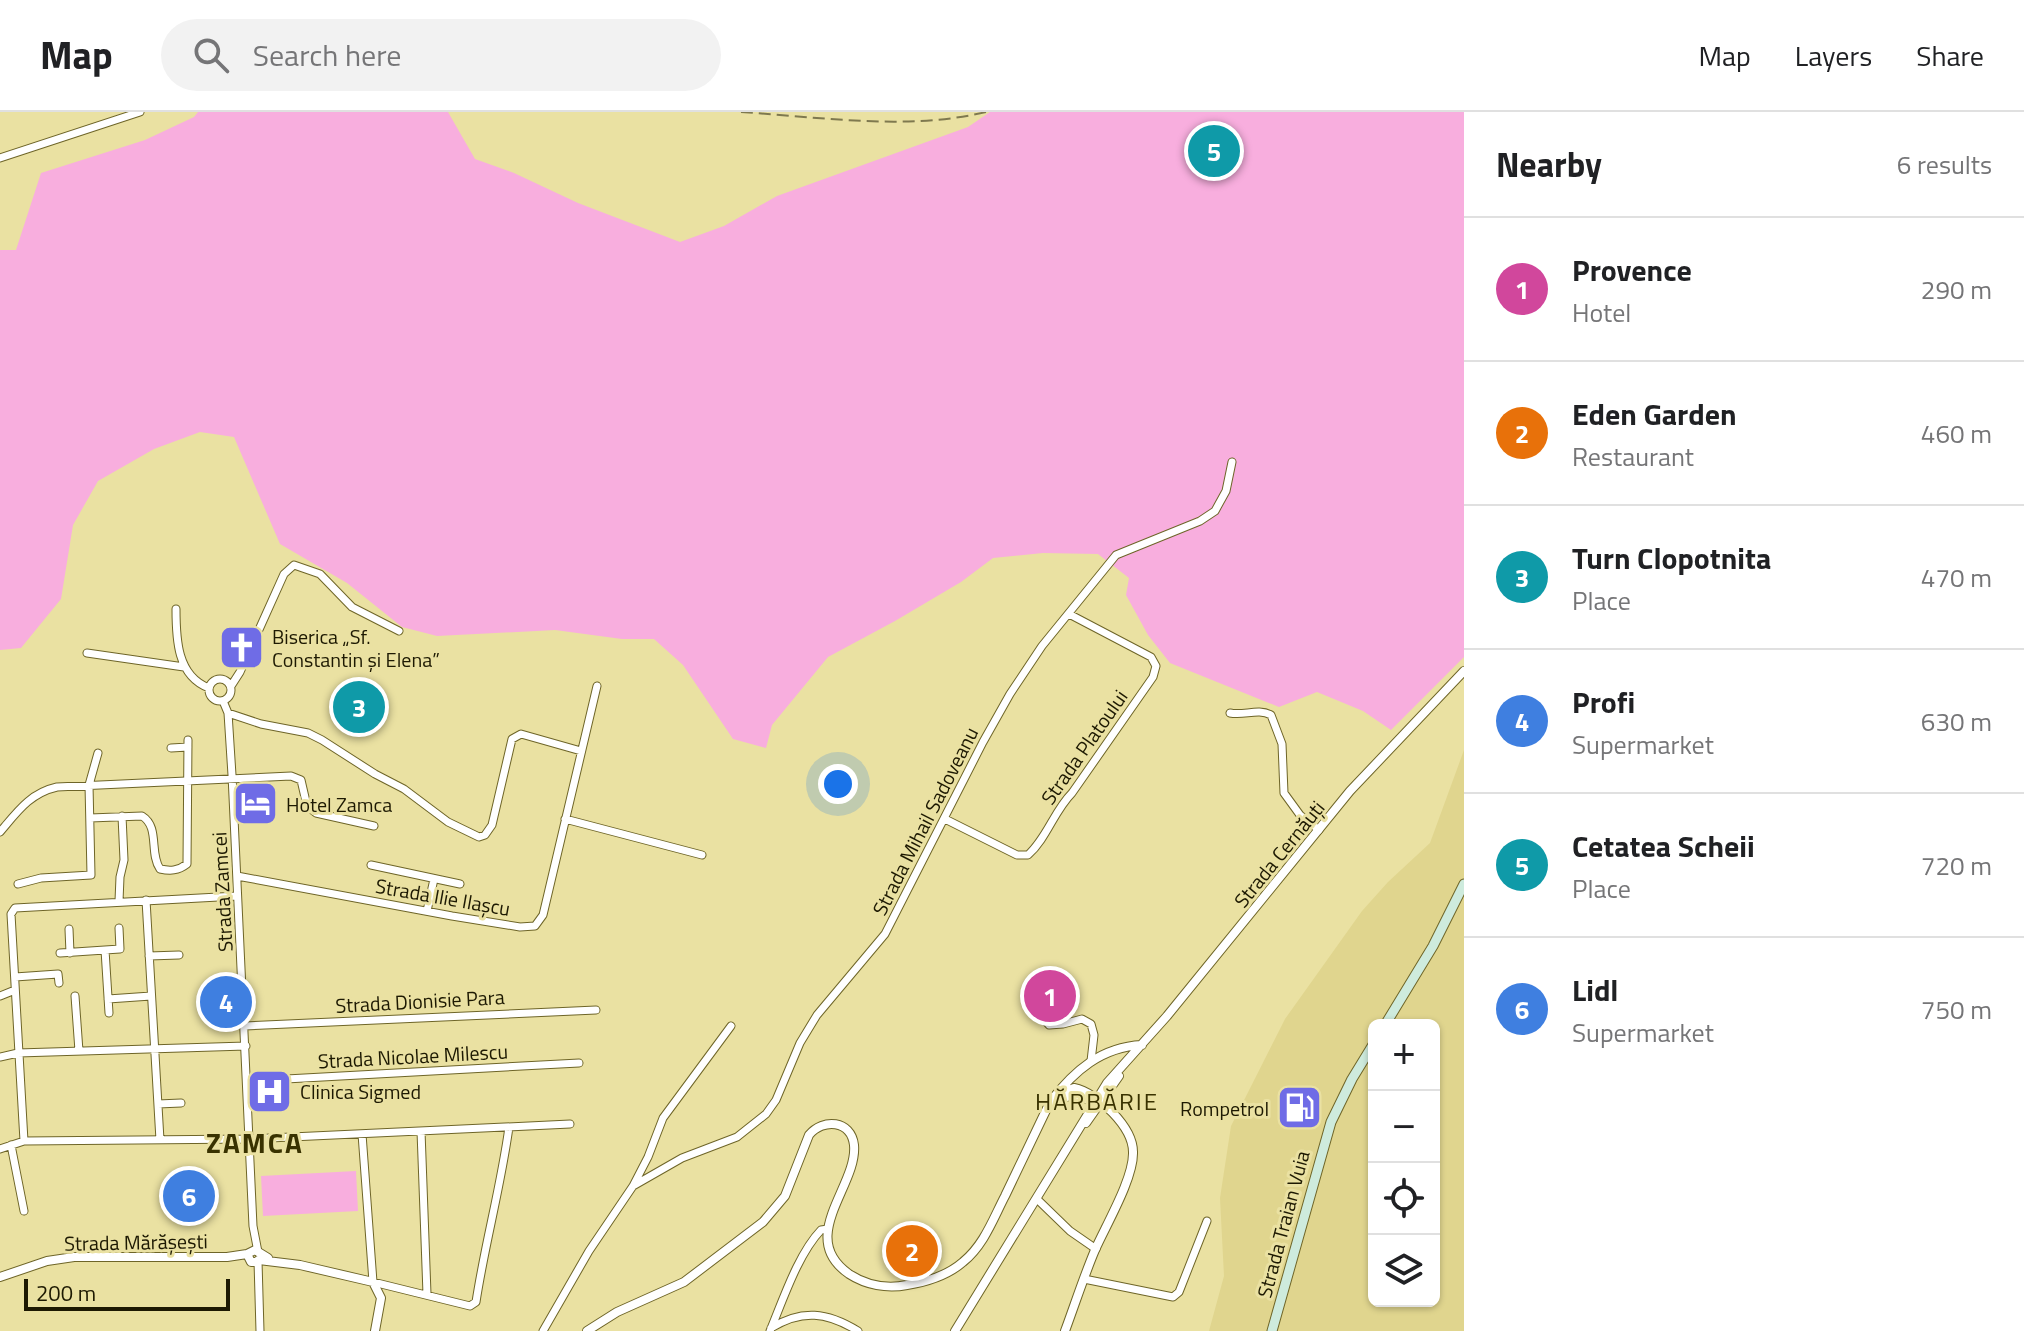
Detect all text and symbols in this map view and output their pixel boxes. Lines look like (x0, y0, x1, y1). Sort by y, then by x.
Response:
search box (161, 19, 721, 91)
text: Map (40, 26, 113, 84)
text: Search here (253, 32, 402, 78)
icon: search (189, 33, 233, 77)
text: Map (1698, 34, 1751, 77)
text: Layers (1795, 34, 1872, 77)
text: Share (1916, 34, 1984, 77)
pin: 5 (1188, 121, 1240, 181)
text: Nearby (1496, 138, 1602, 190)
text: 6 results (1897, 145, 1992, 184)
text: Provence (1572, 247, 1692, 293)
text: 1 (1515, 270, 1529, 309)
text: 290 m (1921, 270, 1992, 309)
text: Hotel (1572, 293, 1631, 332)
text: Eden Garden (1572, 391, 1737, 437)
text: 2 (1515, 414, 1529, 453)
text: 460 m (1921, 414, 1992, 453)
text: Restaurant (1572, 437, 1694, 476)
text: Turn Clopotnita (1572, 535, 1771, 581)
text: 3 (1515, 558, 1529, 597)
text: 470 m (1921, 558, 1992, 597)
text: Place (1572, 581, 1631, 620)
place label: Biserica „Sf. Constantin și Elena” (272, 621, 440, 675)
church icon: Biserica „Sf. Constantin și Elena” (217, 623, 265, 671)
pin: 3 (333, 677, 385, 737)
text: Profi (1572, 679, 1635, 725)
street label: Strada Platoului (1033, 683, 1135, 811)
text: 4 (1515, 702, 1529, 741)
text: 630 m (1921, 702, 1992, 741)
street label: Strada Mihail Sadoveanu (864, 721, 986, 921)
text: Supermarket (1572, 725, 1714, 764)
your location (818, 764, 858, 804)
hotel icon: Hotel Zamca (231, 780, 279, 828)
place label: Hotel Zamca (286, 789, 392, 820)
street label: Strada Cernăuți (1226, 794, 1332, 914)
text: Cetatea Scheii (1572, 823, 1755, 869)
street label: Strada Zamcei (203, 831, 241, 953)
text: 5 (1515, 846, 1529, 885)
text: 720 m (1921, 846, 1992, 885)
text: Place (1572, 869, 1631, 908)
street label: Strada Ilie Ilașcu (373, 870, 513, 924)
pin: 1 (1024, 966, 1076, 1026)
text: Lidl (1572, 967, 1618, 1013)
pin: 4 (200, 972, 252, 1032)
street label: Strada Dionisie Para (335, 981, 505, 1021)
text: 6 (1515, 990, 1529, 1029)
text: 750 m (1921, 990, 1992, 1029)
text: Supermarket (1572, 1013, 1714, 1052)
map controls (1368, 1019, 1440, 1307)
button: + (1368, 1019, 1440, 1091)
street label: Strada Nicolae Milescu (317, 1036, 509, 1076)
hospital icon: Clinica Sigmed (245, 1067, 293, 1115)
place label: Clinica Sigmed (300, 1076, 421, 1107)
district label: HĂRBĂRIE (1035, 1083, 1159, 1119)
fuel station icon: Rompetrol (1276, 1084, 1324, 1132)
button: − (1368, 1091, 1440, 1163)
place label: Rompetrol (1180, 1093, 1269, 1124)
district label: ZAMCA (206, 1121, 304, 1164)
street label: Strada Traian Vuia (1248, 1147, 1318, 1301)
button: locate (1368, 1163, 1440, 1235)
pin: 6 (163, 1166, 215, 1226)
pin: 2 (886, 1221, 938, 1281)
street label: Strada Mărășești (64, 1225, 208, 1259)
button: layers (1368, 1235, 1440, 1307)
scale bar (24, 1275, 230, 1311)
text: 200 m (36, 1276, 96, 1310)

